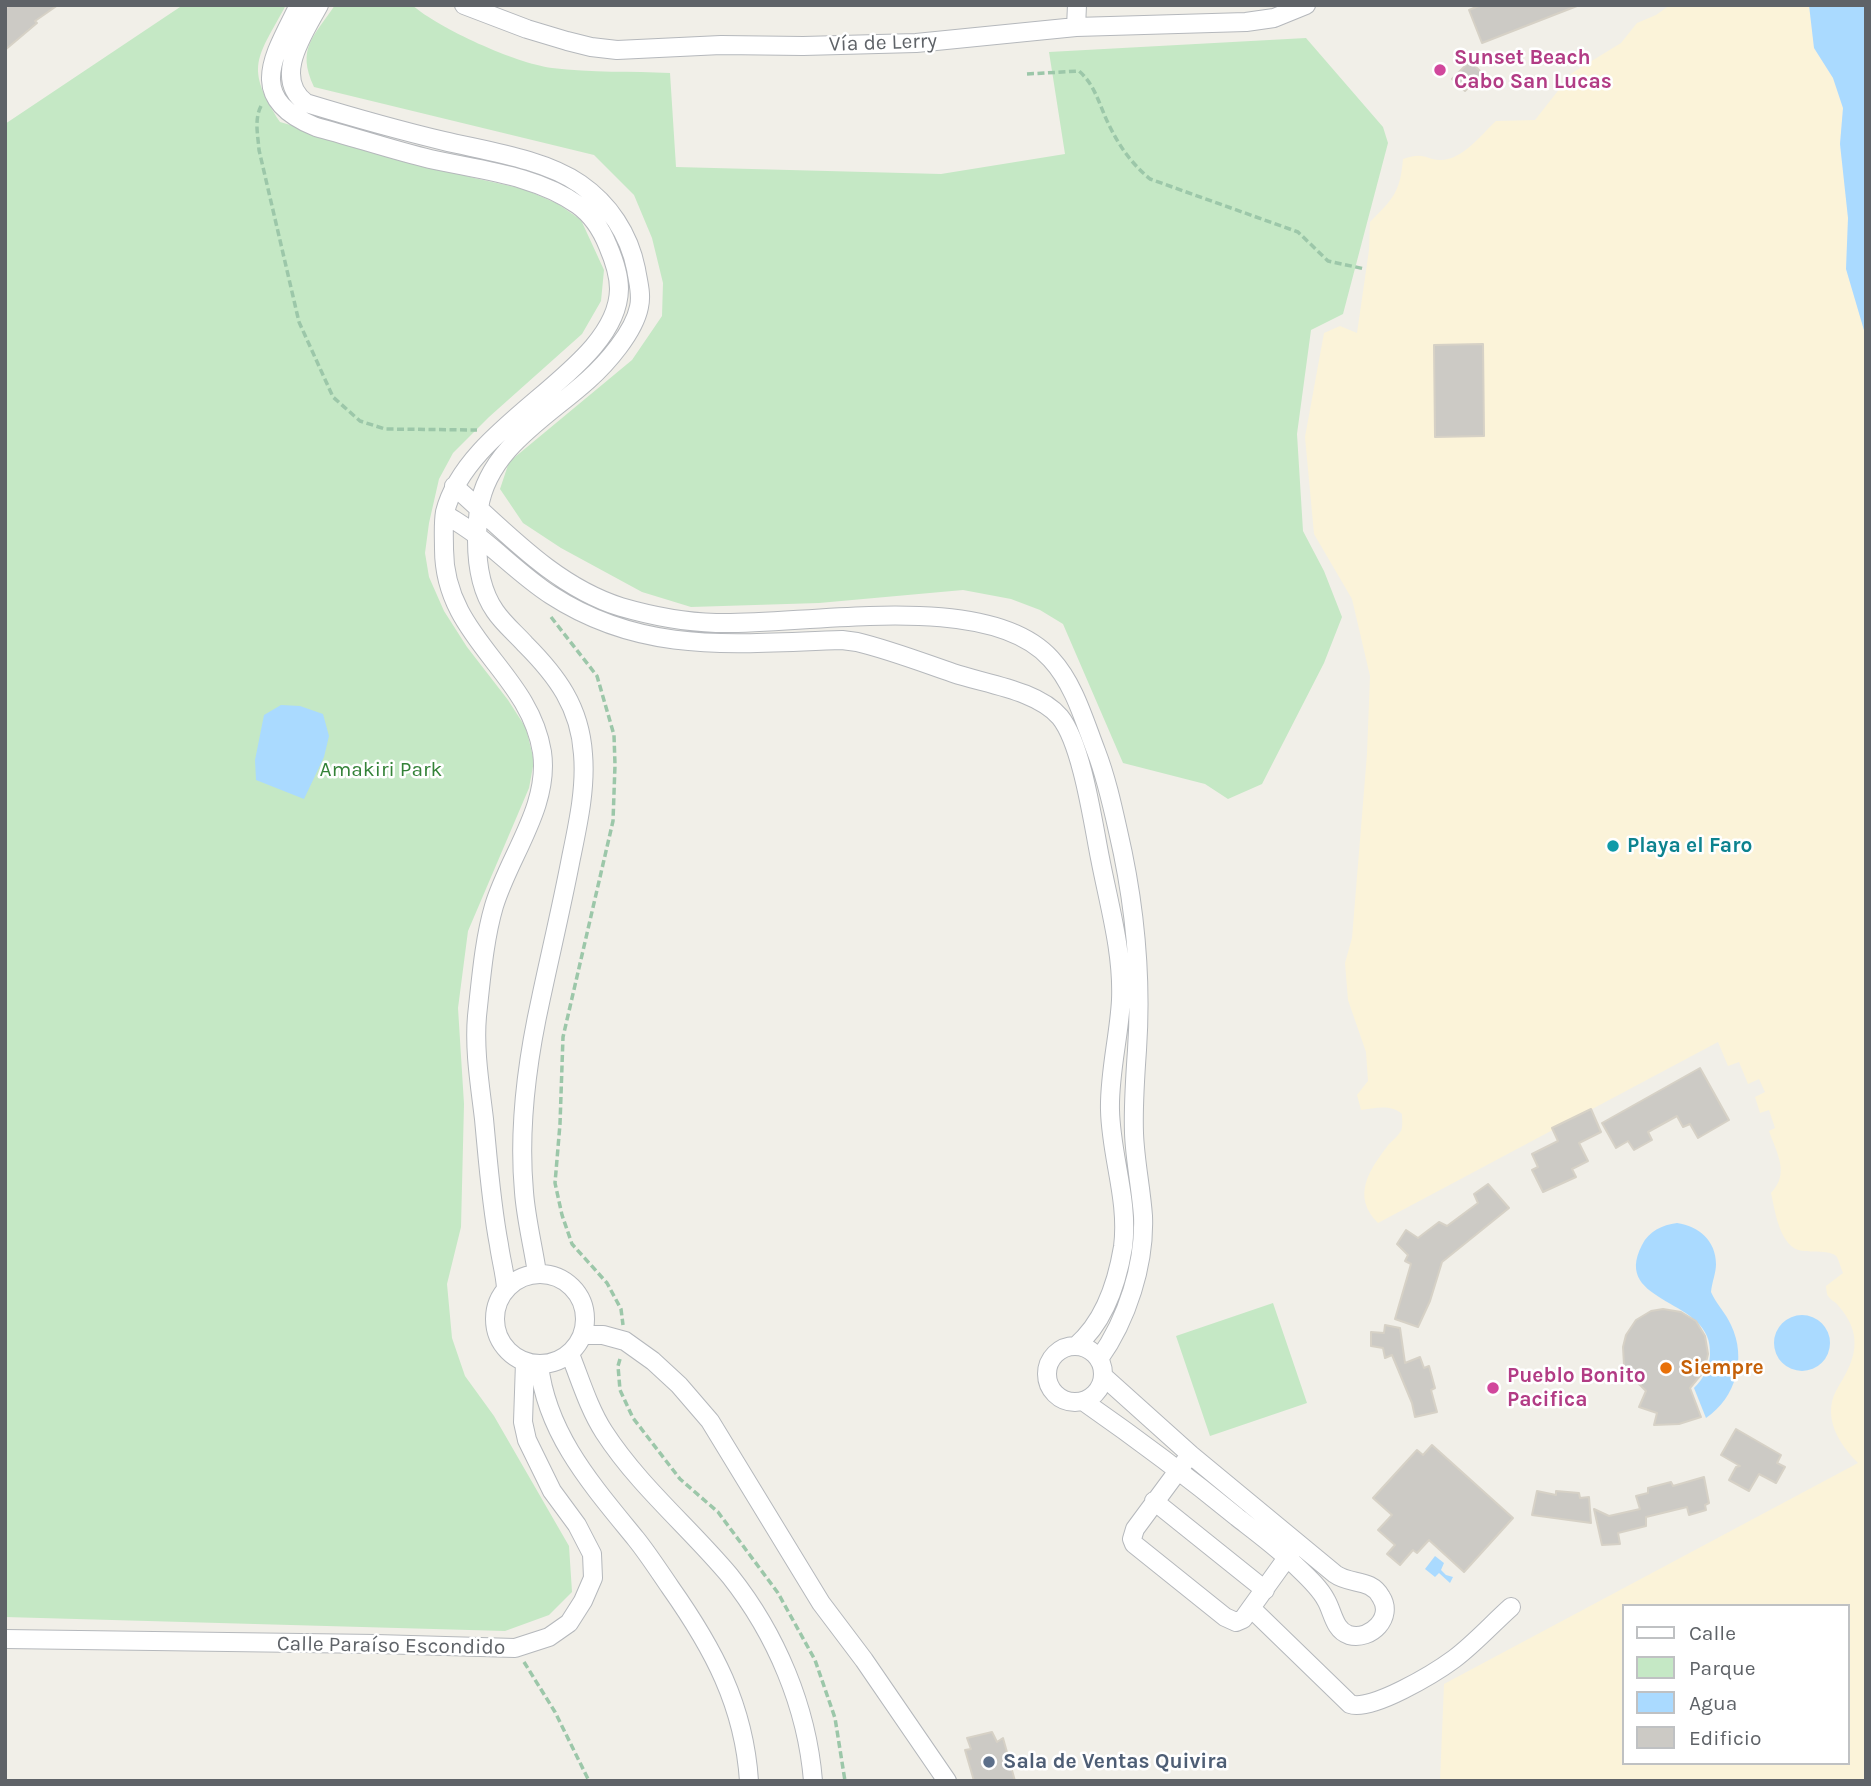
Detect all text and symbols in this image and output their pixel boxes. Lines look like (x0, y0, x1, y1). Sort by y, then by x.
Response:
street label: Vía de Lerry (828, 29, 938, 57)
place label: Sunset Beach Cabo San Lucas (1454, 45, 1612, 95)
marker: Sunset Beach Cabo San Lucas (1432, 62, 1448, 78)
park label: Amakiri Park (320, 757, 442, 783)
place label: Playa el Faro (1627, 833, 1752, 859)
marker: Playa el Faro (1605, 838, 1621, 854)
place label: Siempre (1680, 1355, 1764, 1381)
marker: Siempre (1658, 1360, 1674, 1376)
place label: Pueblo Bonito Pacifica (1507, 1363, 1646, 1413)
marker: Pueblo Bonito Pacifica (1485, 1380, 1501, 1396)
legend (1622, 1604, 1850, 1765)
text: Calle (1689, 1621, 1736, 1645)
street label: Calle Paraíso Escondido (277, 1631, 505, 1661)
text: Parque (1689, 1656, 1756, 1680)
text: Agua (1689, 1691, 1737, 1715)
text: Edificio (1689, 1726, 1762, 1750)
place label: Sala de Ventas Quivira (1003, 1749, 1228, 1775)
marker: Sala de Ventas Quivira (981, 1754, 997, 1770)

